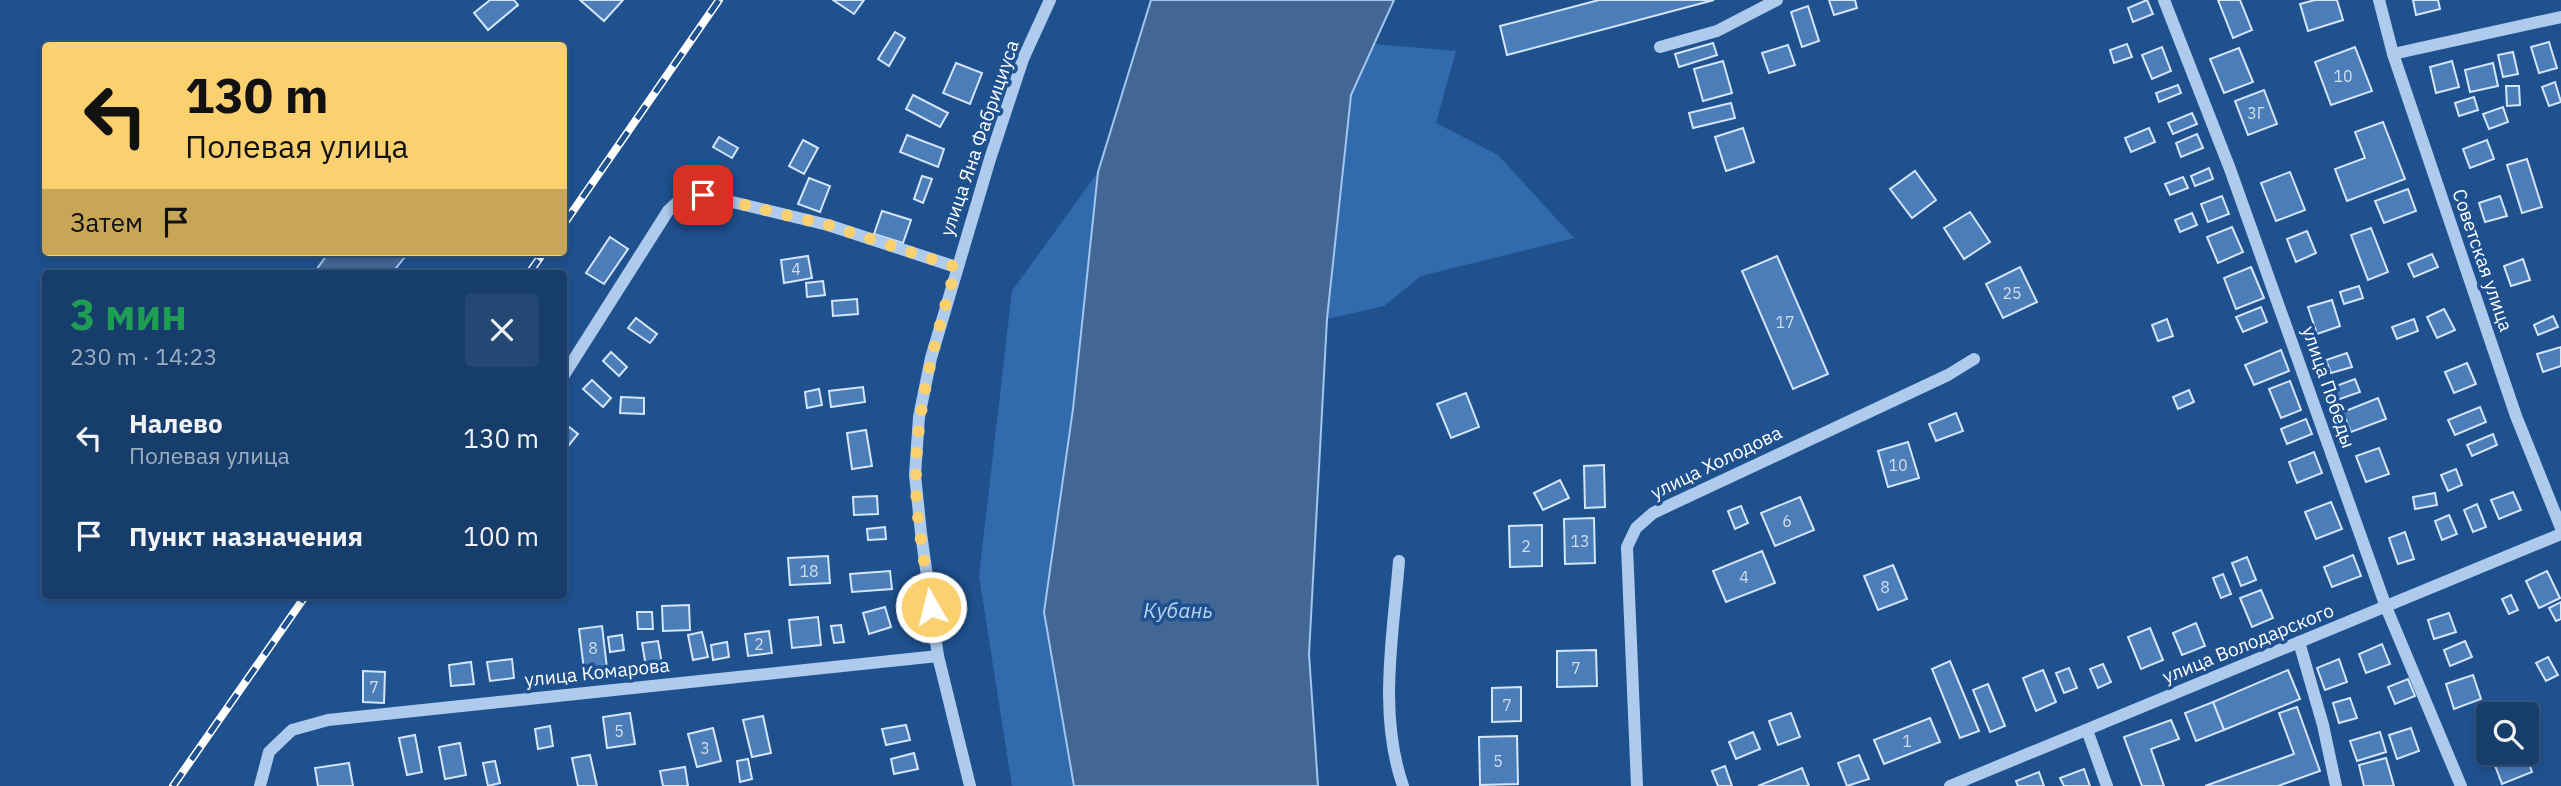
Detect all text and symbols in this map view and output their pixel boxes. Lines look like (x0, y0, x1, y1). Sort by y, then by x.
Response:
street label: улица Яна Фабрициуса (934, 37, 1024, 239)
text: 130 m (185, 63, 329, 126)
house number: 10 (2333, 66, 2353, 86)
icon: left (70, 70, 161, 161)
house number: 3Г (2247, 103, 2265, 123)
text: Полевая улица (185, 125, 409, 167)
pin (673, 165, 733, 225)
icon: arrive (684, 176, 722, 214)
street label: Советская улица (2447, 186, 2519, 334)
icon: arrive (157, 203, 195, 241)
text: Затем (70, 205, 143, 239)
house number: 4 (791, 259, 801, 279)
house number: 25 (2002, 283, 2022, 303)
text: 3 мин (70, 287, 187, 342)
button: close (465, 293, 539, 367)
house number: 17 (1775, 312, 1795, 332)
street label: улица Победы (2297, 323, 2361, 451)
text: 230 m · 14:23 (70, 341, 217, 371)
text: Налево (129, 406, 223, 440)
icon: left (70, 419, 108, 457)
street label: улица Холодова (1646, 420, 1786, 504)
text: 130 m (463, 421, 539, 455)
text: Полевая улица (129, 440, 290, 470)
house number: 10 (1888, 455, 1908, 475)
house number: 6 (1782, 511, 1792, 531)
icon: arrive (70, 517, 108, 555)
text: Пункт назначения (129, 519, 363, 553)
text: 100 m (463, 519, 539, 553)
house number: 13 (1570, 531, 1590, 551)
house number: 2 (1521, 536, 1531, 556)
house number: 18 (799, 561, 819, 581)
house number: 4 (1739, 567, 1749, 587)
position arrow (894, 570, 968, 644)
house number: 8 (1880, 577, 1890, 597)
water label: Кубань (1143, 596, 1213, 624)
street label: улица Володарского (2159, 598, 2337, 688)
house number: 2 (754, 634, 764, 654)
house number: 8 (588, 638, 598, 658)
street label: улица Комарова (523, 652, 671, 692)
house number: 7 (1571, 658, 1581, 678)
house number: 7 (369, 677, 379, 697)
house number: 7 (1502, 695, 1512, 715)
map controls (2476, 702, 2539, 765)
button: search (2476, 702, 2539, 765)
house number: 5 (614, 721, 624, 741)
house number: 1 (1902, 731, 1912, 751)
house number: 3 (700, 738, 710, 758)
house number: 5 (1493, 751, 1503, 771)

